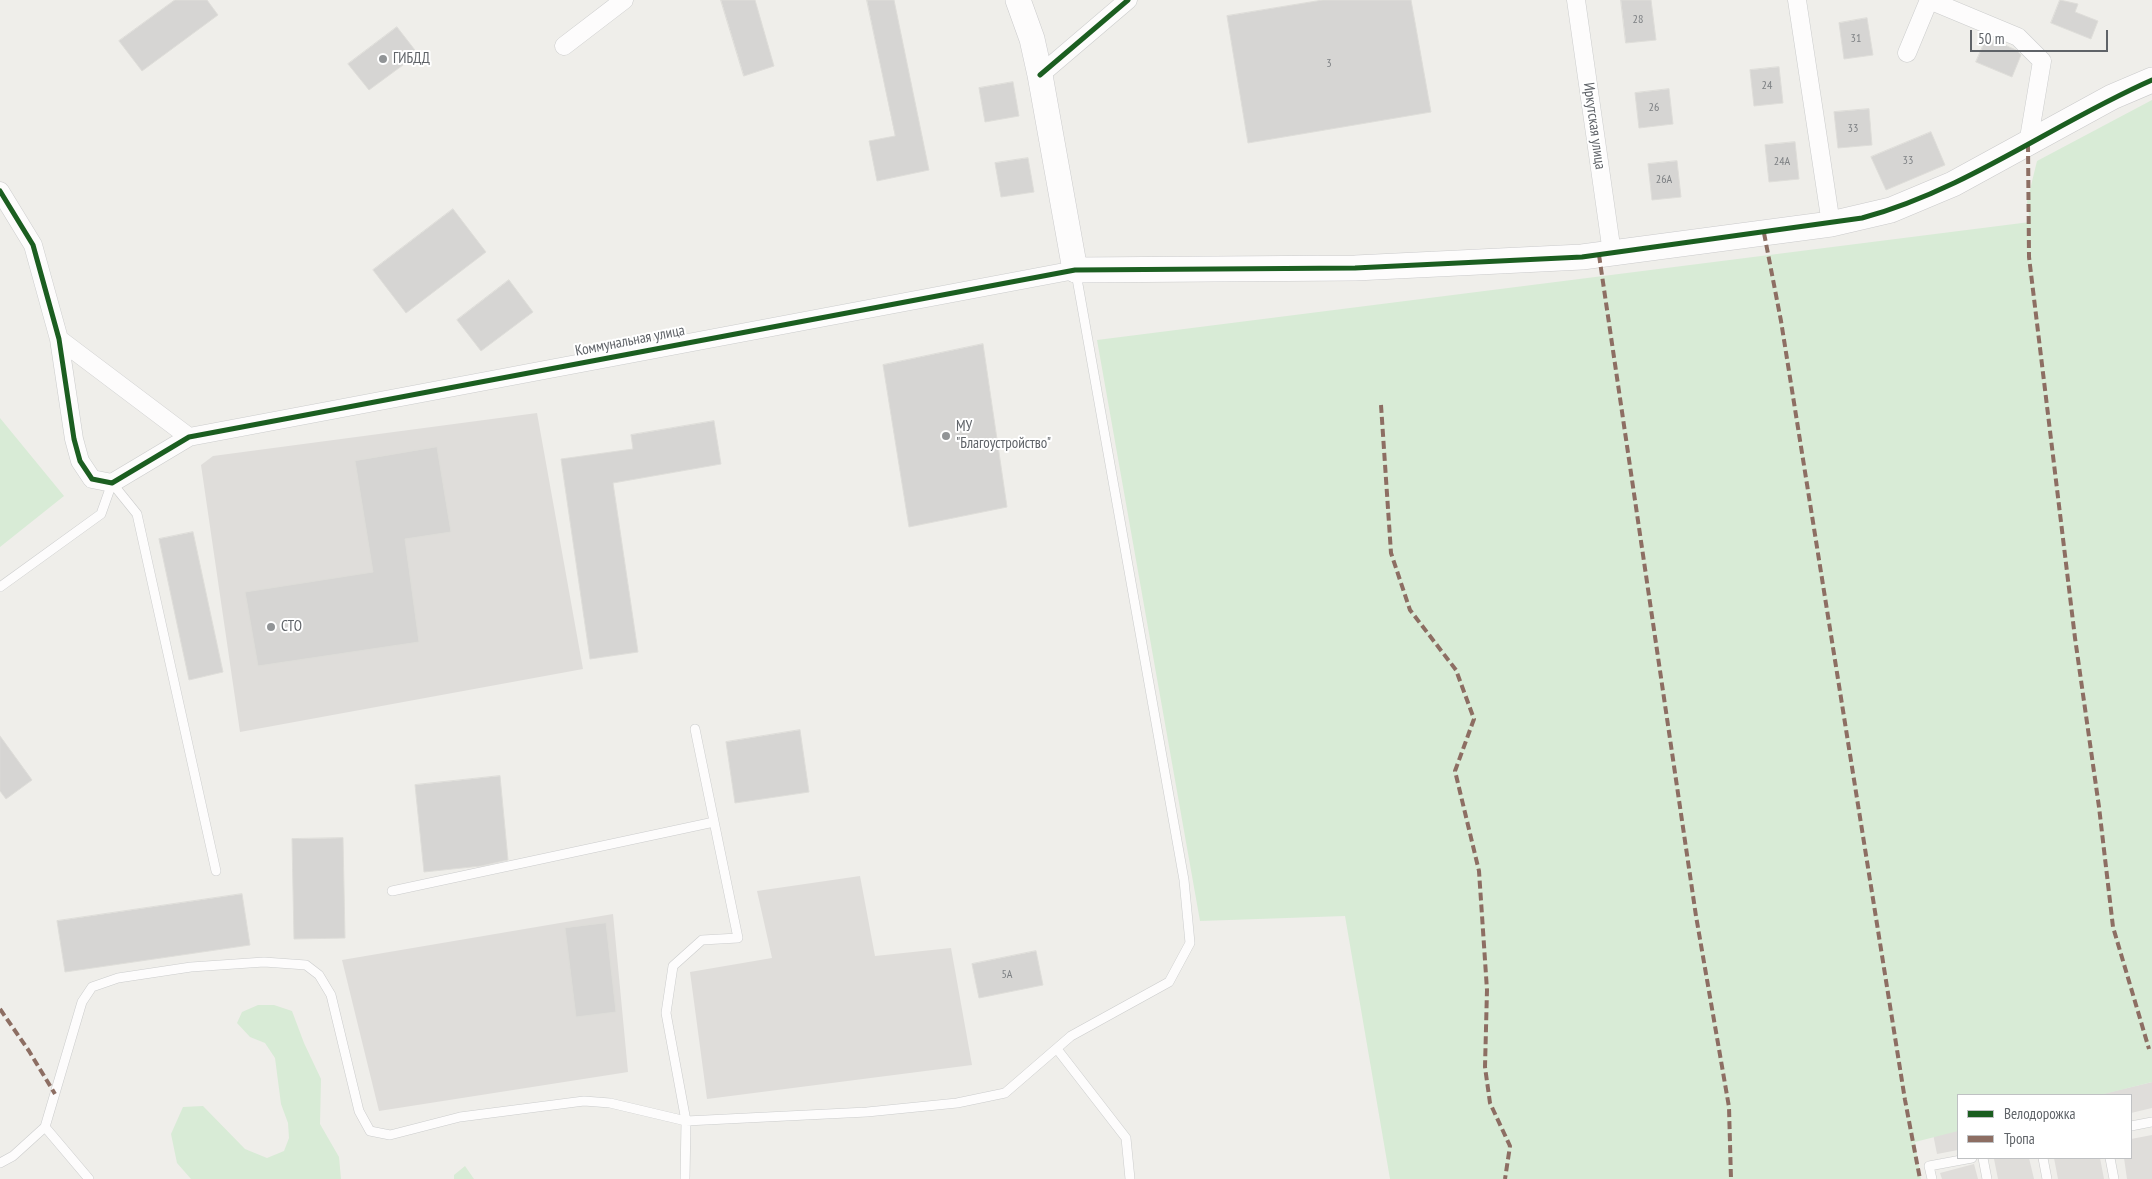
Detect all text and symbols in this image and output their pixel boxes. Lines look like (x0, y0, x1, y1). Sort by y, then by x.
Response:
house number: 28 (1633, 13, 1643, 27)
scale bar (1972, 20, 2110, 52)
text: 50 m (1978, 29, 2004, 48)
house number: 31 (1851, 32, 1861, 46)
place label: ГИБДД (393, 50, 430, 68)
marker: ГИБДД (377, 53, 389, 65)
house number: 3 (1326, 57, 1332, 71)
house number: 24 (1762, 79, 1772, 93)
street label: Иркутская улица (1579, 81, 1609, 171)
house number: 26 (1649, 101, 1659, 115)
house number: 33 (1848, 122, 1858, 136)
house number: 33 (1903, 154, 1913, 168)
house number: 24А (1774, 155, 1790, 169)
house number: 26А (1656, 173, 1672, 187)
street label: Коммунальная улица (574, 322, 686, 360)
place label: МУ "Благоустройство" (956, 418, 1051, 453)
marker: МУ "Благоустройство" (940, 430, 952, 442)
place label: СТО (281, 618, 302, 636)
marker: СТО (265, 621, 277, 633)
house number: 5А (1001, 968, 1013, 982)
legend (1957, 1094, 2132, 1159)
text: Велодорожка (2004, 1104, 2075, 1123)
text: Тропа (2004, 1129, 2035, 1148)

